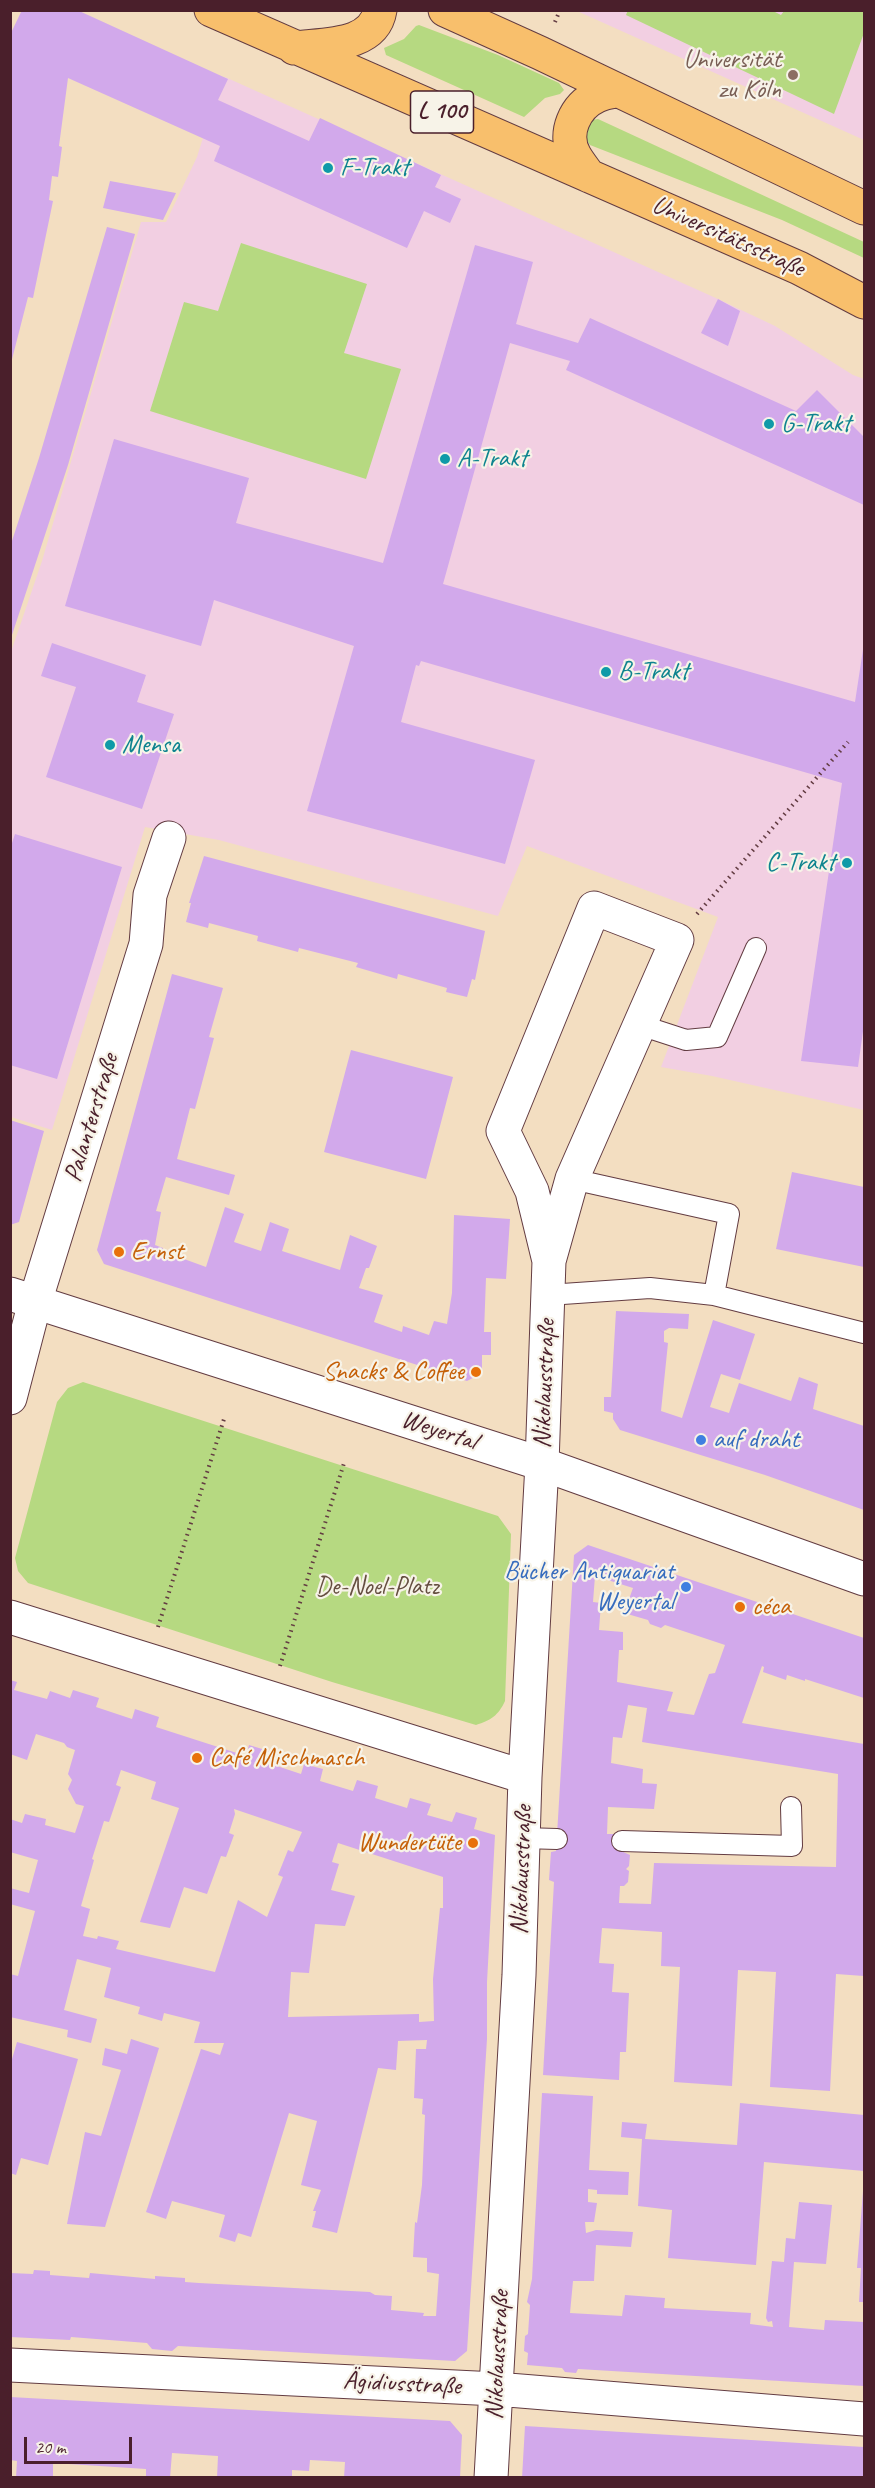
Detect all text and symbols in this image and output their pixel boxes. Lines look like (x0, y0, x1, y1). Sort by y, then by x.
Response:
place label: Universität zu Köln (683, 44, 781, 106)
marker: Universität zu Köln (786, 68, 800, 82)
road number: L 100 (410, 91, 474, 133)
place label: F-Trakt (340, 152, 409, 184)
marker: F-Trakt (321, 161, 335, 175)
street label: Universitätsstraße (647, 189, 809, 285)
place label: G-Trakt (781, 408, 851, 440)
marker: G-Trakt (762, 417, 776, 431)
place label: A-Trakt (457, 443, 527, 475)
marker: A-Trakt (438, 452, 452, 466)
place label: B-Trakt (618, 656, 689, 688)
marker: B-Trakt (599, 665, 613, 679)
place label: Mensa (122, 729, 180, 761)
marker: Mensa (103, 738, 117, 752)
place label: C-Trakt (766, 847, 835, 879)
marker: C-Trakt (840, 856, 854, 870)
street label: Palanterstraße (58, 1050, 126, 1186)
place label: Ernst (131, 1236, 183, 1268)
marker: Ernst (112, 1245, 126, 1259)
street label: Nikolausstraße (527, 1319, 563, 1449)
place label: Snacks & Coffee (323, 1356, 464, 1388)
marker: Snacks & Coffee (469, 1365, 483, 1379)
street label: Weyertal (397, 1404, 481, 1458)
place label: auf draht (713, 1424, 799, 1456)
marker: auf draht (694, 1433, 708, 1447)
place label: Bücher Antiquariat Weyertal (504, 1556, 674, 1618)
park label: De-Noel-Platz (315, 1571, 439, 1603)
marker: Bücher Antiquariat Weyertal (679, 1580, 693, 1594)
place label: céca (752, 1591, 790, 1623)
marker: céca (733, 1600, 747, 1614)
place label: Café Mischmasch (209, 1742, 364, 1774)
marker: Café Mischmasch (190, 1751, 204, 1765)
street label: Nikolausstraße (504, 1805, 540, 1935)
place label: Wundertüte (358, 1827, 461, 1859)
marker: Wundertüte (466, 1836, 480, 1850)
street label: Nikolausstraße (479, 2290, 517, 2420)
street label: Ägidiusstraße (342, 2365, 462, 2403)
scale bar (27, 2425, 135, 2463)
text: 20 m (35, 2436, 66, 2458)

